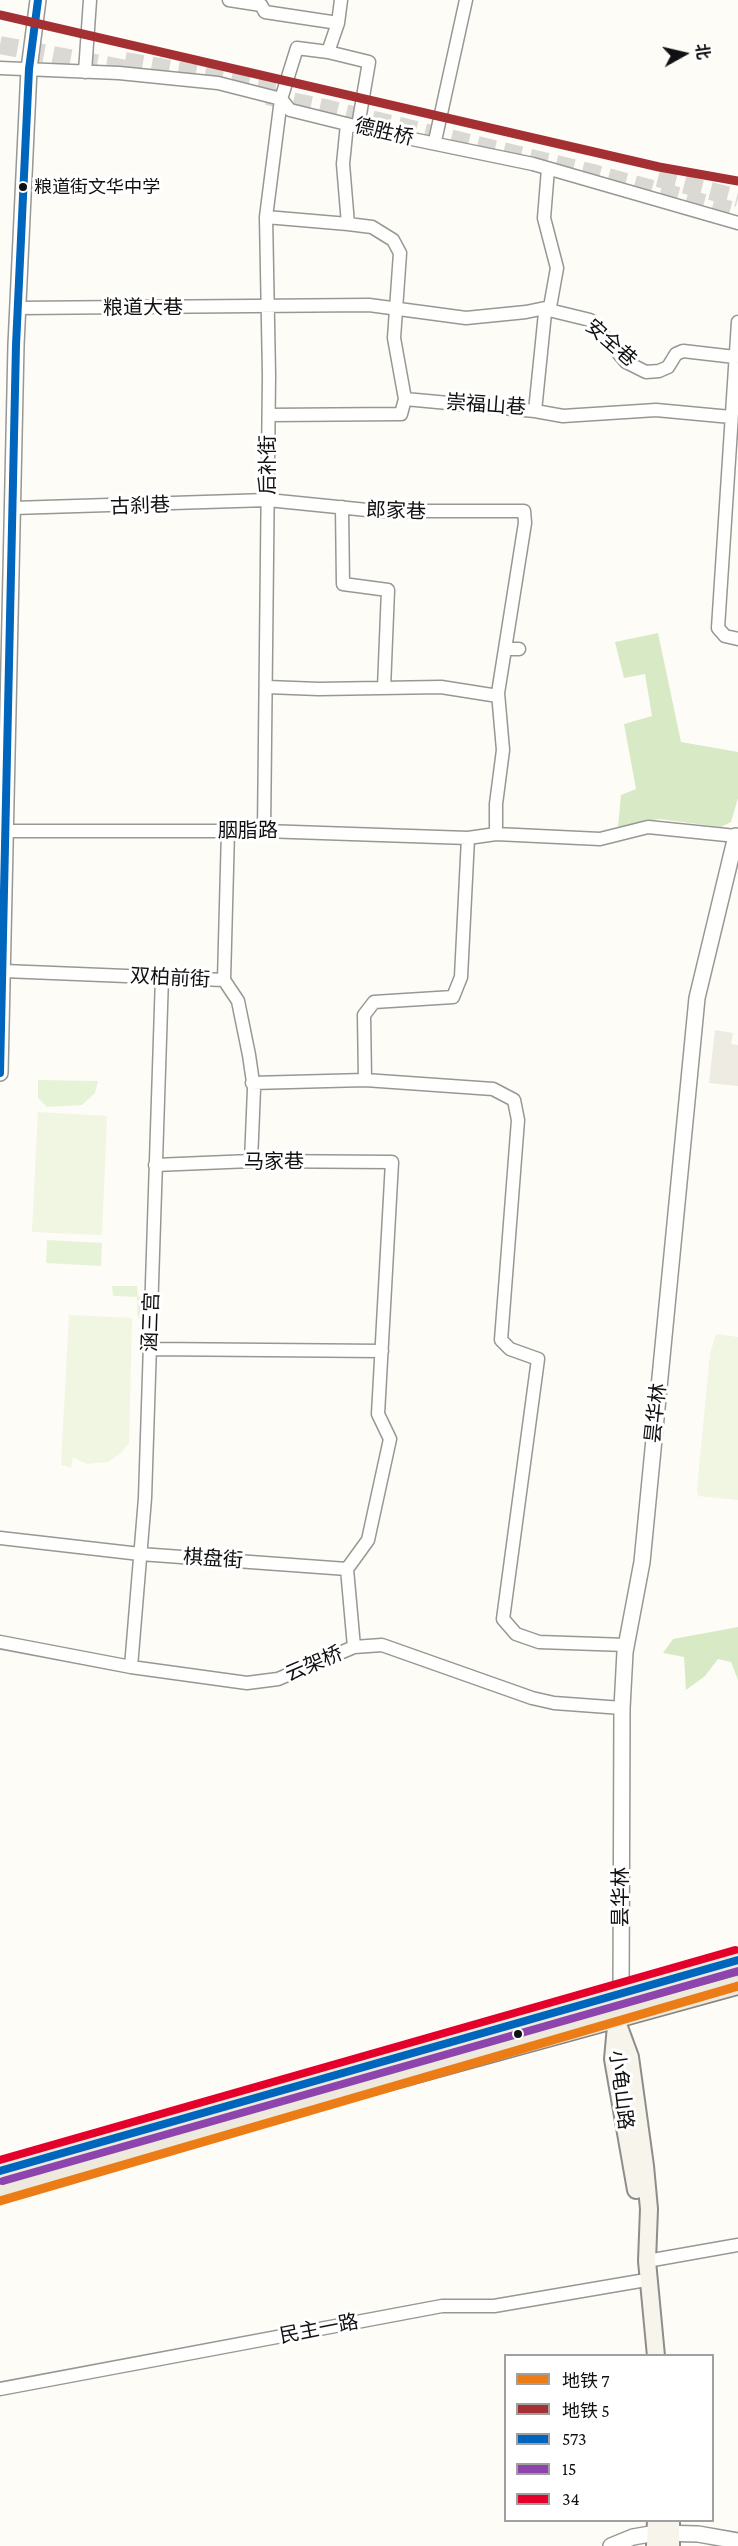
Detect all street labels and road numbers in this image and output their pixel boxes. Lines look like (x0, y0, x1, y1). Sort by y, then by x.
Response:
street label: 德胜桥 (352, 114, 416, 150)
street label: 粮道大巷 (103, 296, 183, 320)
street label: 安全巷 (580, 314, 642, 372)
street label: 崇福山巷 (445, 390, 527, 420)
street label: 后补街 (256, 435, 280, 495)
street label: 古刹巷 (110, 493, 170, 519)
street label: 郎家巷 (366, 498, 426, 524)
street label: 胭脂路 (218, 819, 278, 843)
street label: 双柏前街 (129, 964, 211, 992)
street label: 马家巷 (244, 1150, 304, 1174)
street label: 涵三宫 (138, 1292, 164, 1352)
street label: 昙华林 (641, 1382, 671, 1444)
street label: 棋盘街 (182, 1545, 244, 1573)
street label: 云架桥 (282, 1641, 346, 1687)
street label: 昙华林 (609, 1867, 633, 1927)
street label: 小龟山路 (604, 2049, 638, 2131)
street label: 民主一路 (277, 2310, 361, 2348)

